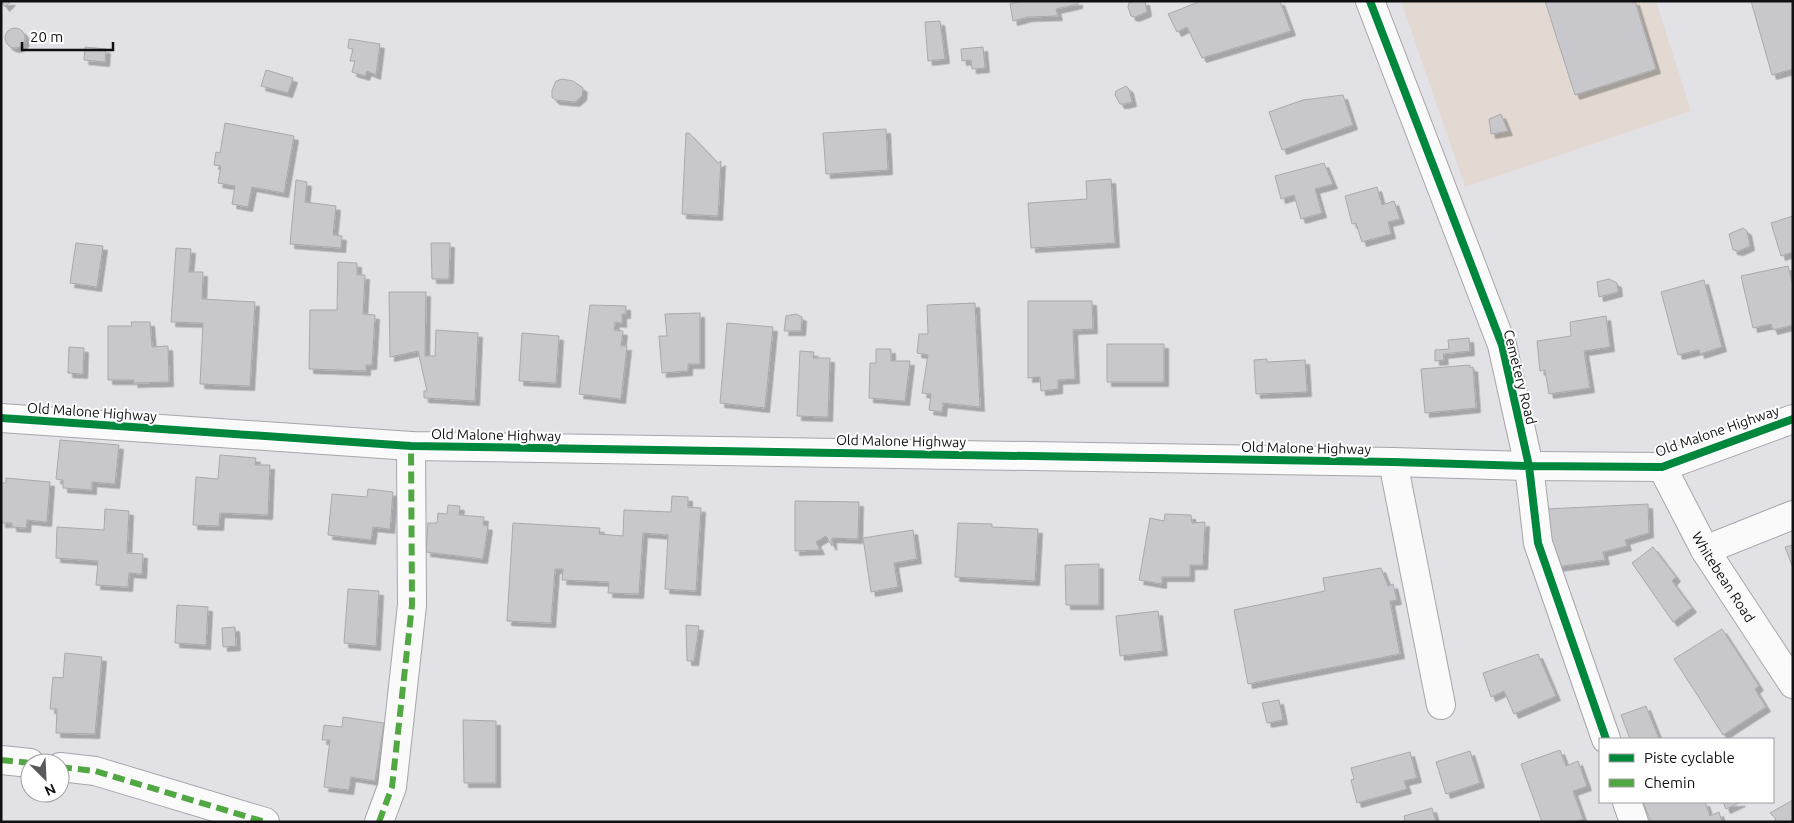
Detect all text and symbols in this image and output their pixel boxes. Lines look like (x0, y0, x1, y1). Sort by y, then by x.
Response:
scale bar (22, 20, 114, 52)
text: 20 m (30, 28, 63, 45)
street label: Cemetery Road (1500, 328, 1540, 426)
street label: Old Malone Highway (27, 399, 158, 425)
street label: Old Malone Highway (1653, 402, 1781, 460)
street label: Old Malone Highway (431, 426, 561, 444)
street label: Old Malone Highway (836, 432, 966, 450)
street label: Old Malone Highway (1241, 439, 1371, 457)
street label: Whitebean Road (1689, 529, 1758, 625)
legend (1599, 738, 1774, 803)
text: Piste cyclable (1644, 749, 1735, 766)
north arrow (20, 753, 70, 803)
text: Chemin (1644, 774, 1695, 791)
text: N (42, 780, 58, 799)

